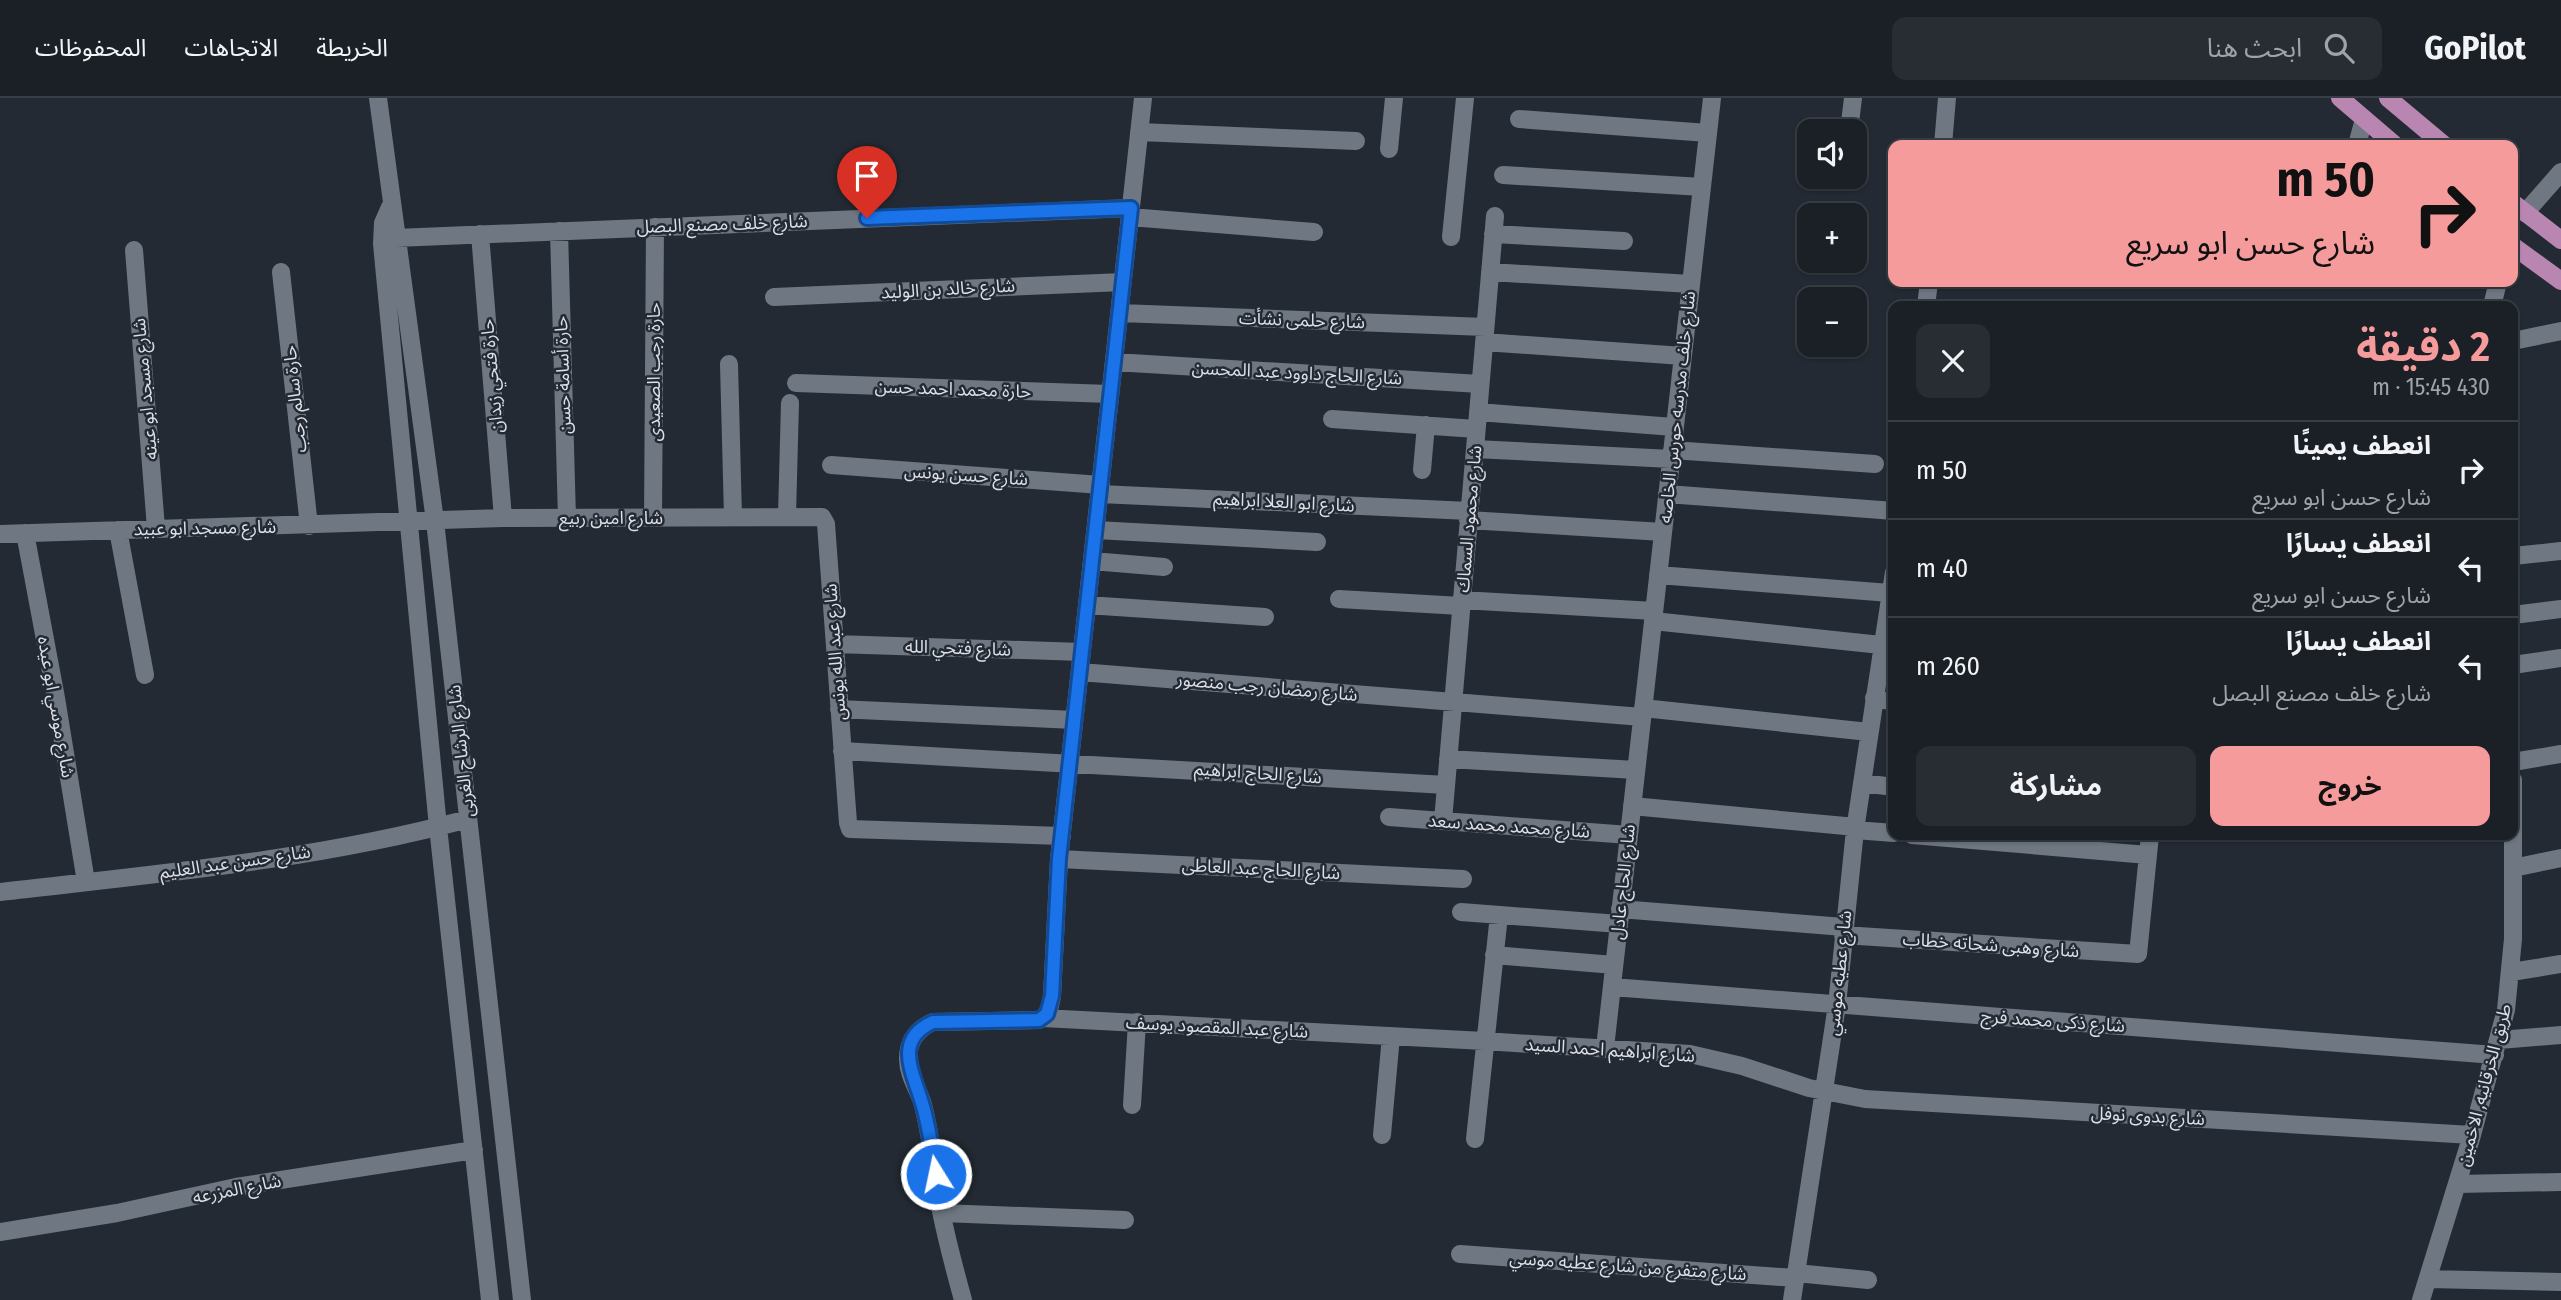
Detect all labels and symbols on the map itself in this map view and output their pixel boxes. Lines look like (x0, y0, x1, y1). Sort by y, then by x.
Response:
pin (837, 146, 897, 218)
street label: شارع خلف مصنع البصل (636, 210, 808, 241)
street label: شارع خالد بن الوليد (880, 275, 1016, 306)
street label: شارع خلف مدرسه حورس الخاصه (1654, 290, 1703, 524)
street label: حارة رجب الصعيدى (643, 302, 665, 442)
street label: شارع حلمى نشأت (1238, 307, 1366, 336)
street label: حارة أسامة حسن (550, 316, 576, 435)
street label: شارع مسجد ابو عينه (128, 317, 165, 461)
street label: حارة فتحي زيدان (476, 318, 510, 434)
street label: حارة سالم رجب (278, 344, 314, 454)
street label: شارع الحاج داوود عبد المحسن (1191, 356, 1403, 392)
street label: حارة محمد احمد حسن (874, 375, 1032, 403)
street label: شارع محمود السماك (1452, 444, 1489, 594)
street label: شارع حسن يونس (903, 460, 1029, 493)
street label: شارع ابو العلا ابراهيم (1212, 487, 1355, 520)
street label: شارع امين ربيع (559, 507, 663, 532)
street label: شارع مسجد ابو عبيد (133, 516, 277, 543)
street label: شارع عبد الله يونس (819, 583, 854, 721)
street label: شارع موسي ابو عيده (30, 635, 79, 780)
street label: شارع فتحي الله (904, 635, 1011, 664)
street label: شارع رمضان رجب منصور (1174, 668, 1358, 709)
street label: شارع الرشاح الغربى (443, 683, 482, 818)
street label: شارع الحاج ابراهيم (1193, 758, 1323, 791)
street label: شارع محمد محمد سعد (1427, 809, 1591, 846)
street label: شارع الحاج عادل (1606, 823, 1643, 941)
street label: شارع حسن عبد العليم (158, 841, 312, 886)
street label: شارع الحاج عبد العاطى (1181, 854, 1341, 887)
street label: شارع عطيه موسي (1821, 909, 1860, 1037)
street label: شارع وهبى شحاته خطاب (1902, 928, 2080, 965)
street label: طريق الخرقانيه, الاخمين (2452, 1001, 2516, 1169)
street label: شارع ذكى محمد فرج (1980, 1005, 2126, 1040)
street label: شارع عبد المقصود يوسف (1125, 1011, 1309, 1046)
street label: شارع ابراهيم احمد السيد (1524, 1033, 1696, 1070)
street label: شارع بدوى نوفل (2090, 1102, 2206, 1133)
position arrow (899, 1137, 973, 1211)
street label: شارع المزرعه (191, 1170, 284, 1211)
street label: شارع متفرع من شارع عطيه موسي (1508, 1247, 1747, 1288)

